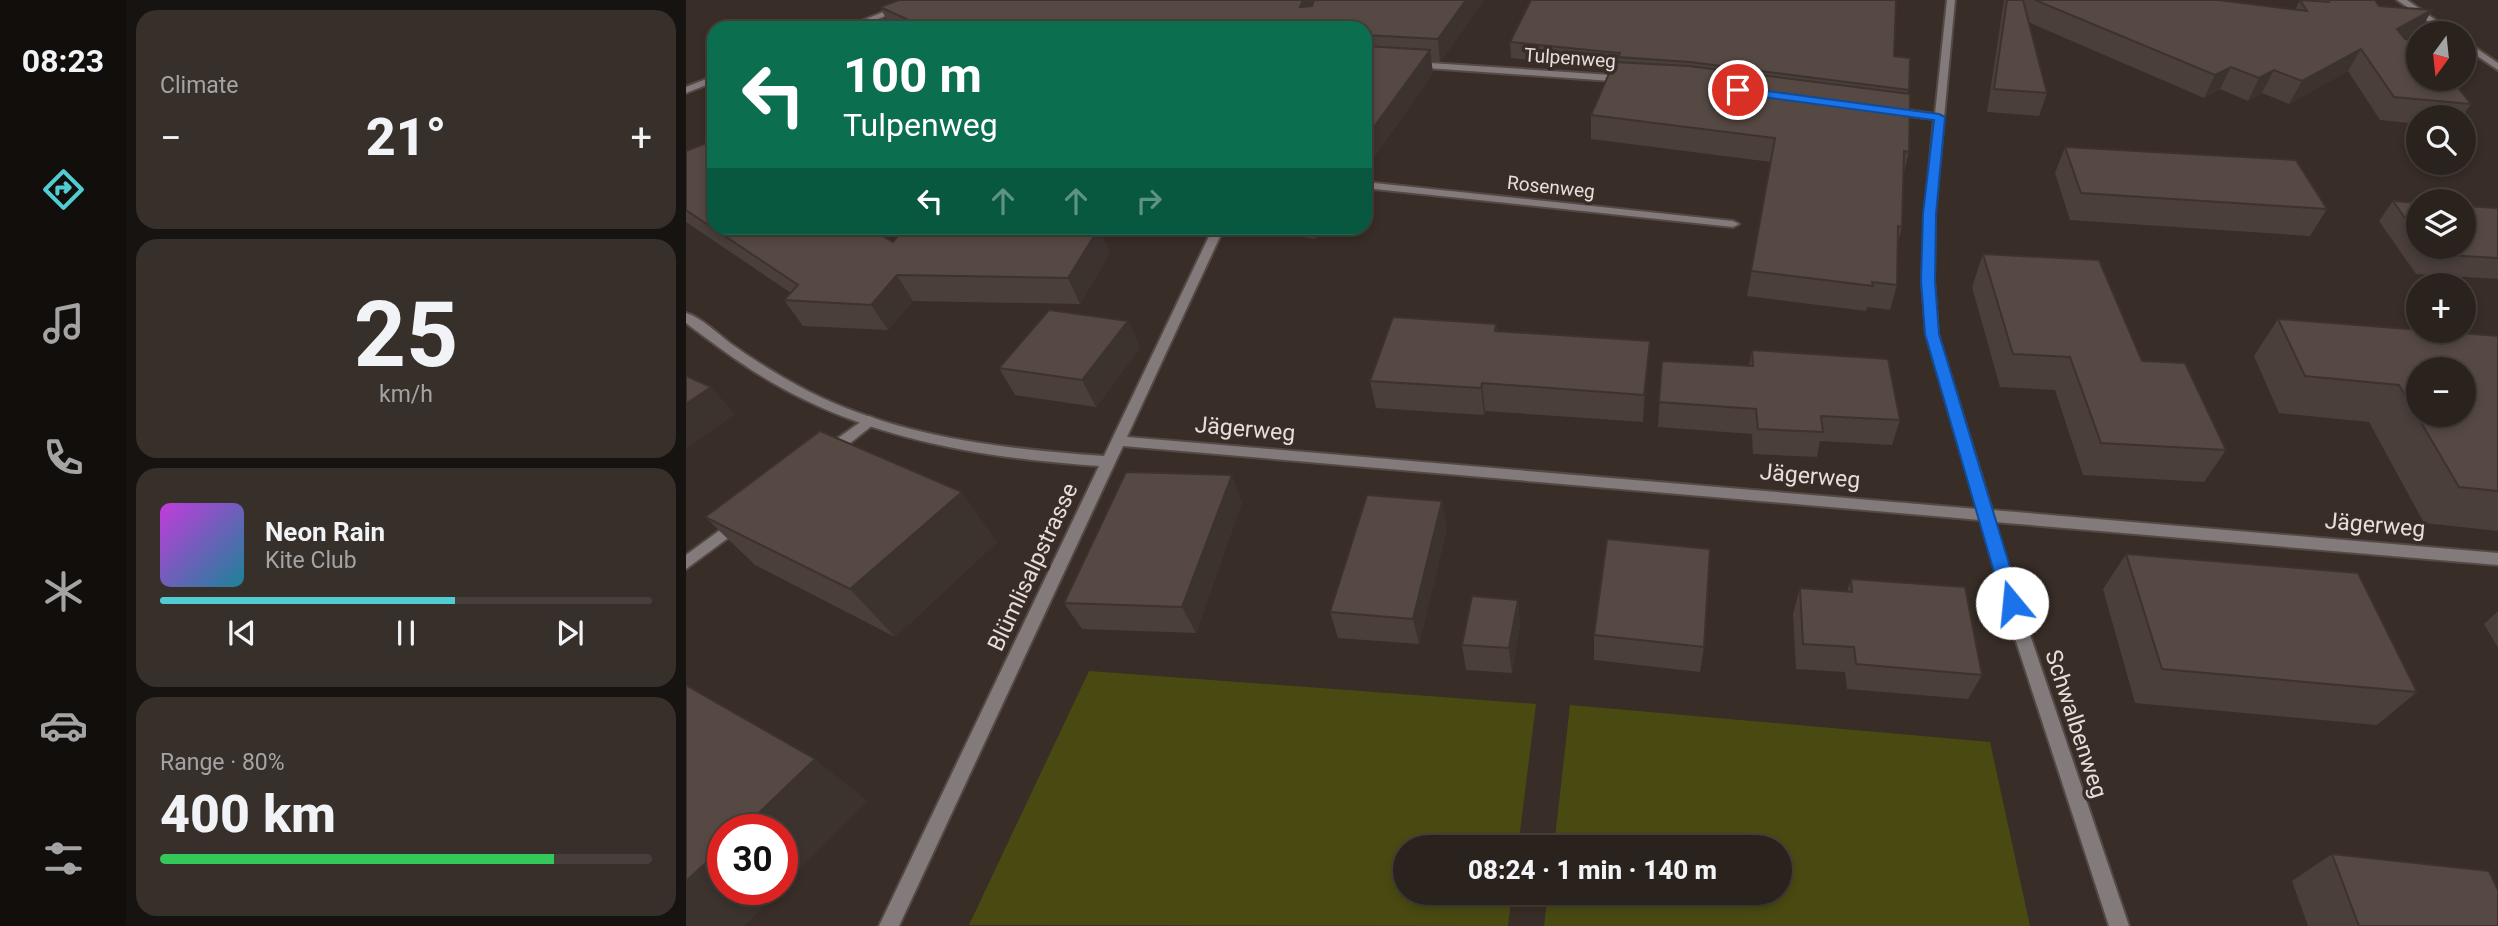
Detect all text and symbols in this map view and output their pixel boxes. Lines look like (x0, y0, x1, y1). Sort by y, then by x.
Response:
north arrow (2406, 21, 2476, 91)
map controls (2406, 21, 2476, 427)
text: 08:23 (22, 42, 104, 80)
street label: Tulpenweg (1523, 43, 1617, 73)
text: 100 m (843, 47, 982, 104)
icon: left (728, 49, 819, 140)
pin (1708, 60, 1768, 120)
icon: arrive (1719, 71, 1757, 109)
text: Climate (160, 72, 239, 99)
button: search (2406, 105, 2476, 175)
text: Tulpenweg (843, 106, 998, 144)
text: 21° (366, 107, 446, 168)
text: − (160, 116, 182, 160)
text: + (630, 116, 652, 160)
icon: directions (39, 165, 88, 214)
street label: Rosenweg (1506, 171, 1596, 203)
icon: left (911, 182, 949, 220)
icon: ahead (984, 182, 1022, 220)
icon: ahead (1057, 182, 1095, 220)
icon: right (1130, 182, 1168, 220)
button: layers (2406, 189, 2476, 259)
button: + (2406, 273, 2476, 343)
text: 25 (354, 282, 458, 388)
icon: music (39, 299, 88, 348)
button: − (2406, 357, 2476, 427)
text: km/h (379, 381, 433, 408)
street label: Jägerweg (1194, 411, 1296, 447)
icon: phone (39, 433, 88, 482)
street label: Jägerweg (1759, 458, 1861, 494)
street label: Blümlisalpstrasse (982, 479, 1084, 655)
street label: Jägerweg (2324, 507, 2426, 543)
text: Neon Rain (265, 517, 385, 547)
text: Kite Club (265, 547, 357, 574)
position arrow (1975, 566, 2049, 640)
icon: climate (39, 567, 88, 616)
icon: previous (223, 614, 261, 652)
icon: pause (387, 614, 425, 652)
icon: next (551, 614, 589, 652)
street label: Schwalbenweg (2039, 647, 2113, 801)
icon: car (39, 701, 88, 750)
text: Range · 80% (160, 749, 285, 776)
text: 400 km (160, 784, 336, 845)
speed limit sign: 30 (707, 814, 798, 905)
icon: filters (39, 834, 88, 883)
text: 08:24 · 1 min · 140 m (1468, 855, 1717, 885)

